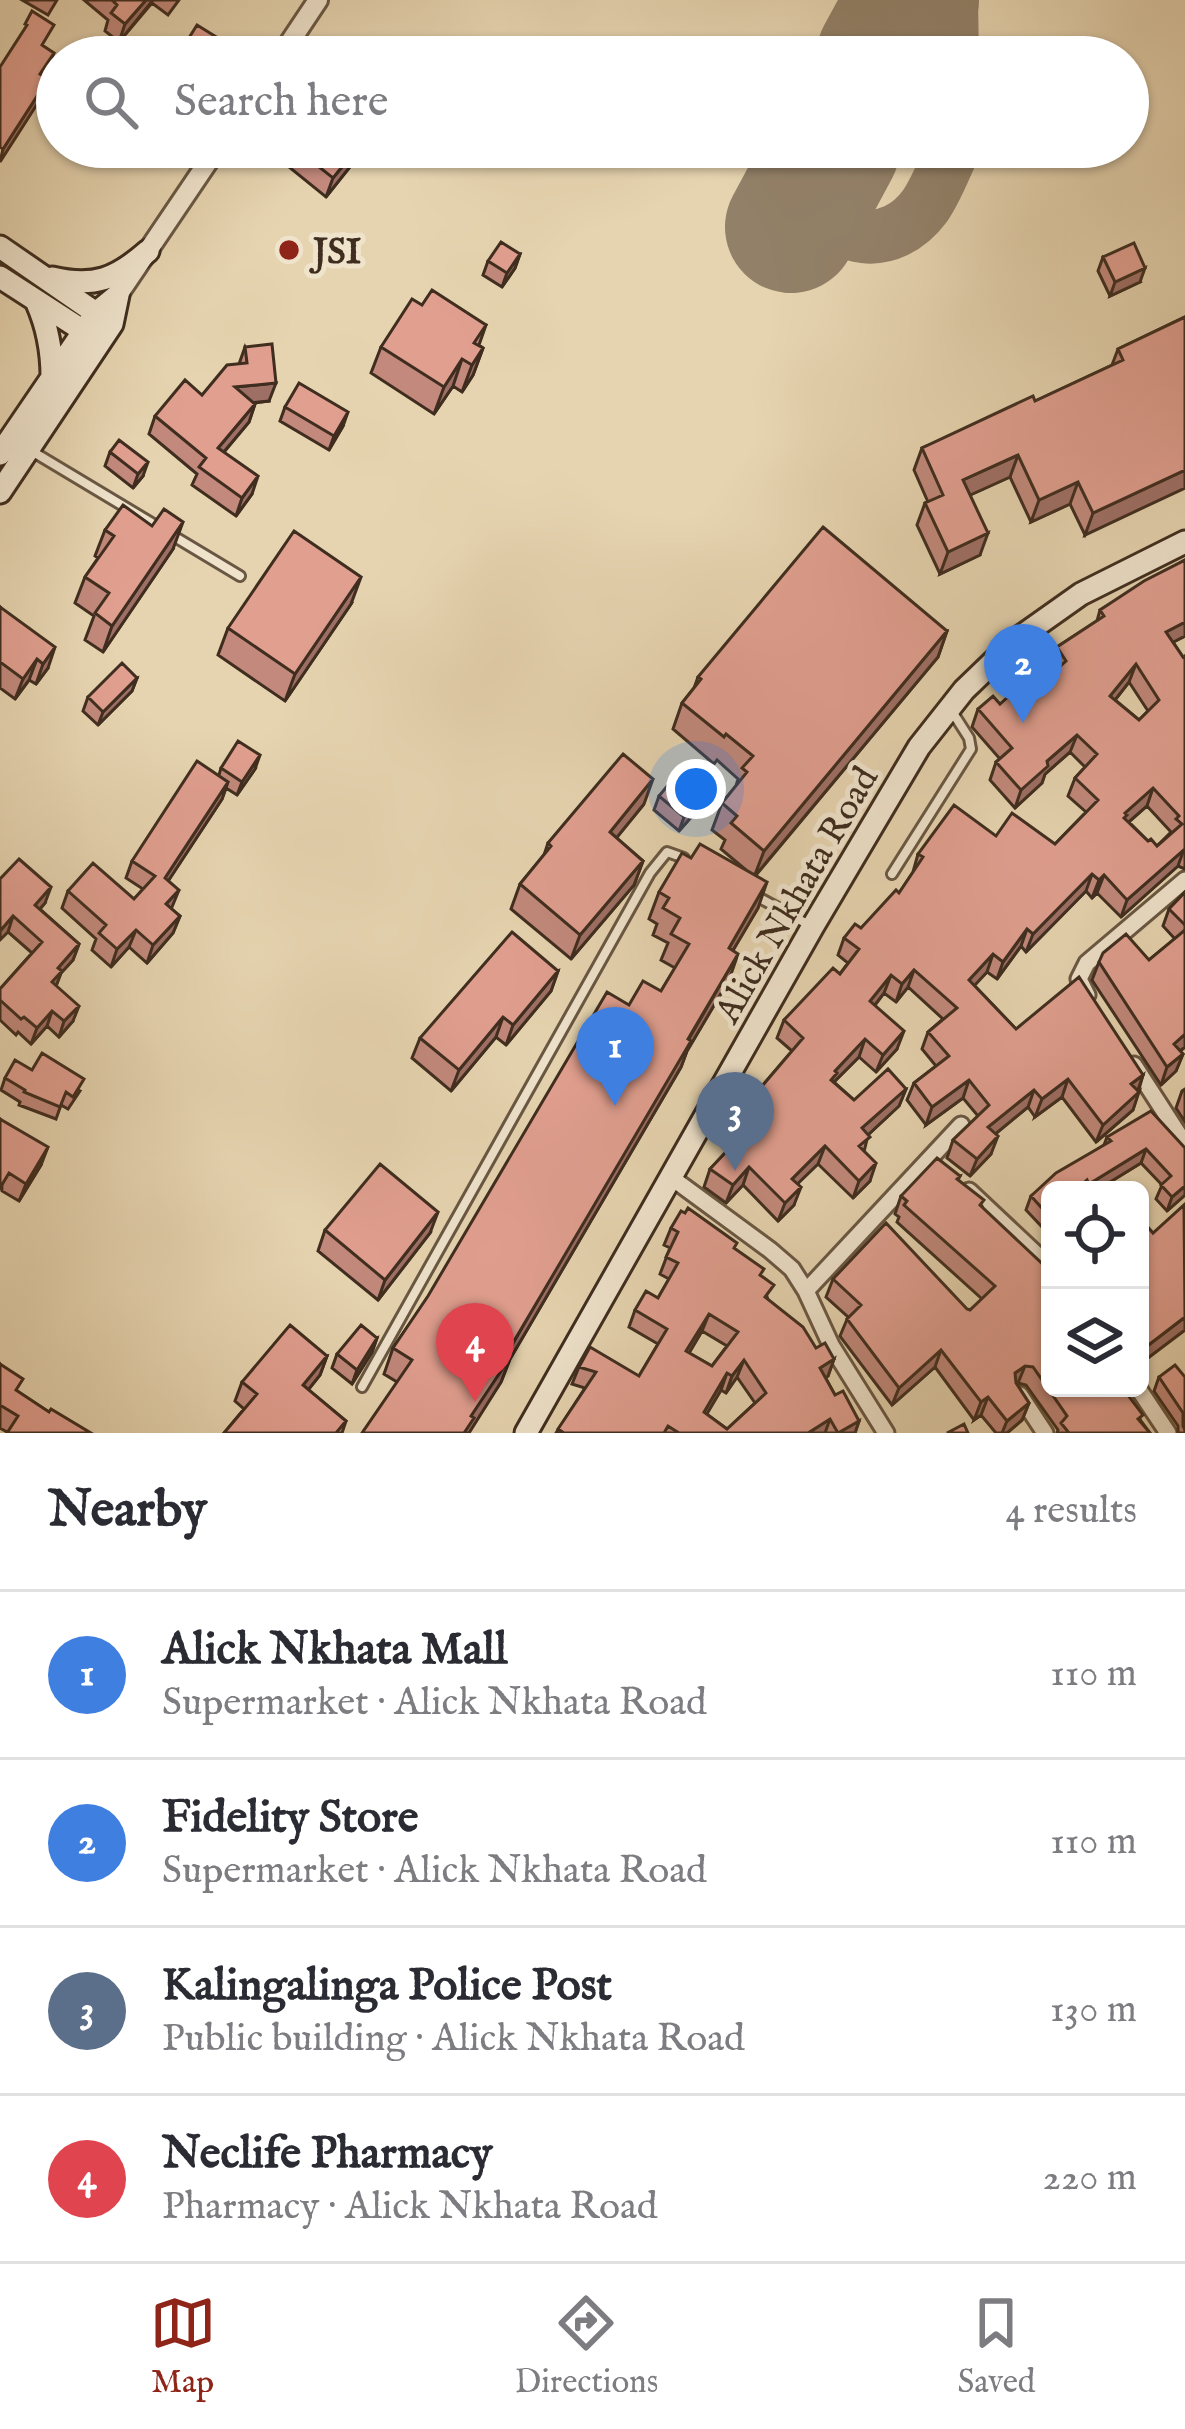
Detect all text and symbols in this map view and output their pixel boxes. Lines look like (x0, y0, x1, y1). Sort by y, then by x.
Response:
search box (36, 36, 1149, 168)
icon: search (78, 69, 144, 135)
text: Search here (174, 74, 388, 131)
place label: JSI (309, 230, 362, 276)
marker: JSI (276, 237, 302, 263)
pin: 2 (984, 624, 1062, 723)
street label: Alick Nkhata Road (705, 758, 890, 1033)
your location (666, 759, 726, 819)
pin: 1 (576, 1007, 654, 1106)
pin: 3 (696, 1072, 774, 1171)
map controls (1041, 1181, 1149, 1397)
button: locate (1041, 1181, 1149, 1289)
button: layers (1041, 1289, 1149, 1397)
pin: 4 (436, 1303, 514, 1402)
text: Nearby (48, 1479, 207, 1544)
text: 4 results (1005, 1487, 1137, 1536)
text: Alick Nkhata Mall (162, 1622, 507, 1679)
text: 1 (80, 1650, 94, 1699)
text: 110 m (1050, 1650, 1137, 1699)
text: Supermarket · Alick Nkhata Road (162, 1679, 707, 1728)
text: Fidelity Store (162, 1790, 418, 1847)
text: 2 (78, 1818, 96, 1867)
text: 110 m (1050, 1818, 1137, 1867)
text: Supermarket · Alick Nkhata Road (162, 1847, 707, 1896)
text: Kalingalinga Police Post (162, 1958, 612, 2015)
text: 3 (80, 1986, 94, 2035)
text: 130 m (1050, 1986, 1137, 2035)
text: Public building · Alick Nkhata Road (162, 2015, 745, 2064)
text: Neclife Pharmacy (162, 2126, 492, 2183)
text: 4 (77, 2154, 97, 2203)
text: 220 m (1043, 2154, 1137, 2203)
text: Pharmacy · Alick Nkhata Road (162, 2183, 658, 2232)
tab: Map (150, 2290, 216, 2404)
tab: Directions (515, 2290, 658, 2404)
tab: Saved (957, 2290, 1035, 2404)

